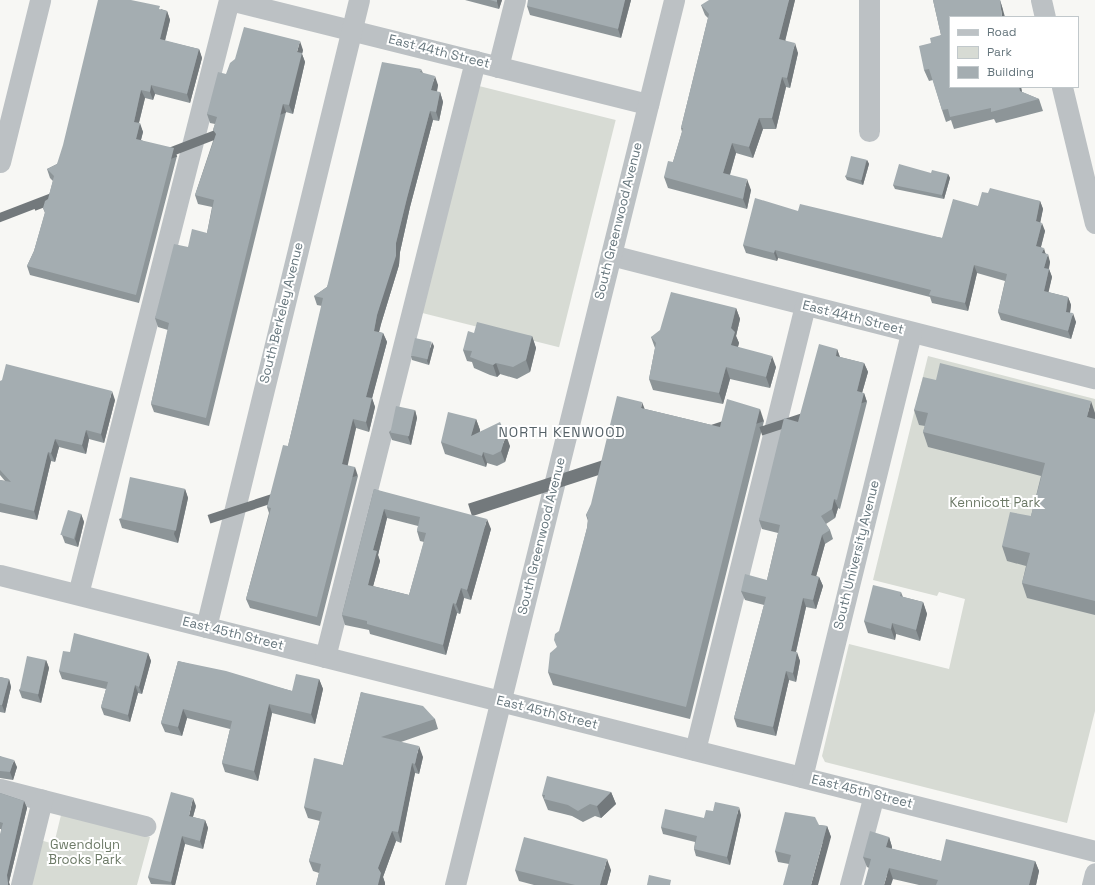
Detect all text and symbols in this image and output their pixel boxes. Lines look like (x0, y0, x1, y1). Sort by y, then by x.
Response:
legend (949, 16, 1079, 88)
text: Road (987, 24, 1016, 40)
street label: East 44th Street (387, 32, 491, 72)
text: Park (987, 44, 1012, 60)
text: Building (987, 64, 1034, 80)
street label: South Greenwood Avenue (592, 141, 646, 301)
street label: South Berkeley Avenue (257, 241, 307, 385)
street label: East 44th Street (801, 298, 905, 338)
district label: NORTH KENWOOD (499, 424, 625, 440)
street label: South Greenwood Avenue (515, 456, 569, 616)
street label: South University Avenue (831, 479, 883, 631)
park label: Kennicott Park (950, 495, 1040, 511)
street label: East 45th Street (181, 614, 285, 654)
street label: East 45th Street (495, 693, 599, 733)
street label: East 45th Street (810, 772, 914, 812)
park label: Gwendolyn Brooks Park (48, 838, 122, 869)

